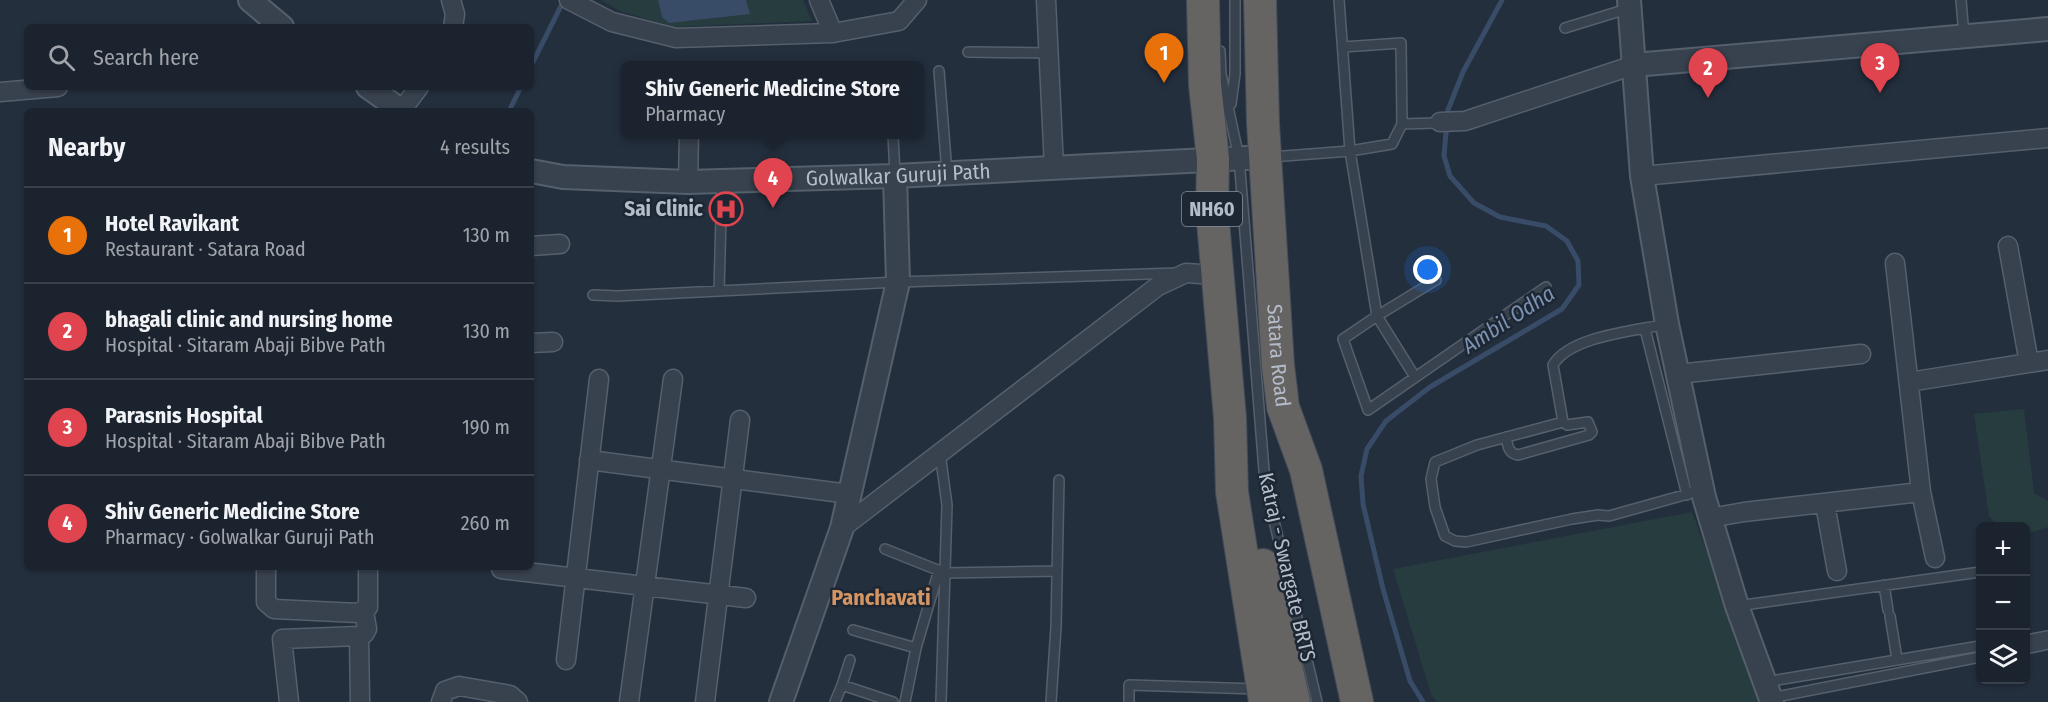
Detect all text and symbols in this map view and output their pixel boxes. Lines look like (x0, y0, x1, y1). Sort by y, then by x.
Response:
search box (24, 24, 534, 90)
pin: 1 (1144, 34, 1184, 83)
icon: search (45, 41, 78, 74)
text: Search here (93, 44, 199, 71)
pin: 3 (1860, 44, 1900, 93)
pin: 2 (1688, 48, 1728, 98)
popup (621, 61, 924, 139)
text: Shiv Generic Medicine Store (645, 75, 900, 102)
text: Pharmacy (645, 102, 725, 126)
text: Nearby (48, 132, 125, 163)
text: 4 results (440, 135, 510, 159)
pin: 4 (754, 158, 792, 208)
street label: Golwalkar Guruji Path (805, 158, 991, 192)
hospital icon: Sai Clinic (708, 191, 744, 227)
road number: NH60 (1182, 192, 1242, 226)
place label: Sai Clinic (624, 196, 704, 222)
text: Hotel Ravikant (105, 210, 239, 237)
text: 1 (63, 223, 72, 247)
text: 130 m (463, 223, 510, 247)
text: Restaurant · Satara Road (105, 237, 306, 261)
your location (1413, 255, 1442, 284)
water label: Ambil Odha (1456, 280, 1559, 360)
street label: Satara Road (1261, 303, 1296, 408)
text: bhagali clinic and nursing home (105, 306, 393, 333)
text: 2 (63, 319, 72, 343)
text: 130 m (463, 319, 510, 343)
text: Hospital · Sitaram Abaji Bibve Path (105, 333, 386, 357)
text: Parasnis Hospital (105, 402, 263, 429)
text: 3 (63, 415, 72, 439)
text: 190 m (462, 415, 510, 439)
text: Hospital · Sitaram Abaji Bibve Path (105, 429, 386, 453)
street label: Katraj - Swargate BRTS (1253, 470, 1321, 664)
text: Shiv Generic Medicine Store (105, 498, 360, 525)
text: 4 (62, 511, 73, 535)
text: 260 m (461, 511, 510, 535)
map controls (1976, 522, 2030, 684)
button: + (1976, 522, 2030, 576)
text: Pharmacy · Golwalkar Guruji Path (105, 525, 375, 549)
button: − (1976, 576, 2030, 630)
district label: Panchavati (831, 584, 931, 611)
button: layers (1976, 630, 2030, 684)

